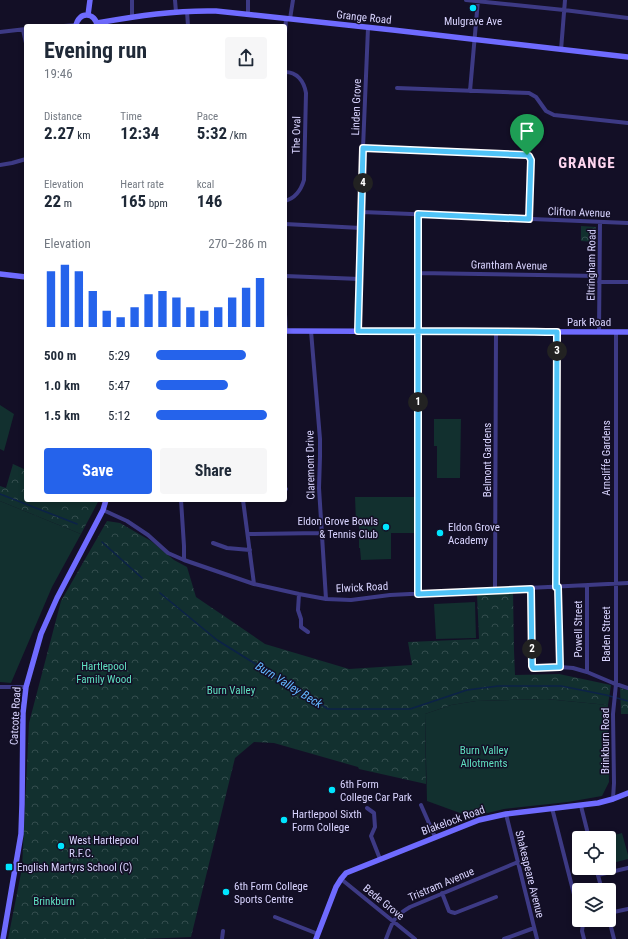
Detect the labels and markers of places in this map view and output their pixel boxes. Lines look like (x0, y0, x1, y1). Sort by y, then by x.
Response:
marker: Mulgrave Ave (468, 3, 478, 13)
place label: Mulgrave Ave (444, 15, 502, 28)
pin (510, 114, 544, 155)
pin: 4 (353, 173, 373, 193)
pin: 3 (547, 341, 567, 361)
pin: 1 (408, 392, 428, 412)
place label: Eldon Grove Bowls & Tennis Club (297, 515, 378, 541)
place label: Eldon Grove Academy (448, 521, 500, 547)
marker: Eldon Grove Bowls & Tennis Club (381, 522, 391, 532)
marker: Eldon Grove Academy (435, 528, 445, 538)
pin: 2 (522, 639, 542, 659)
place label: 6th Form College Car Park (340, 778, 412, 804)
marker: 6th Form College Car Park (327, 785, 337, 795)
place label: Hartlepool Sixth Form College (292, 808, 362, 834)
marker: Hartlepool Sixth Form College (279, 815, 289, 825)
place label: West Hartlepool R.F.C. (69, 834, 139, 860)
marker: West Hartlepool R.F.C. (56, 841, 66, 851)
place label: English Martyrs School (C) (17, 861, 132, 874)
marker: English Martyrs School (C) (4, 862, 14, 872)
place label: 6th Form College Sports Centre (234, 880, 308, 906)
marker: 6th Form College Sports Centre (221, 887, 231, 897)

